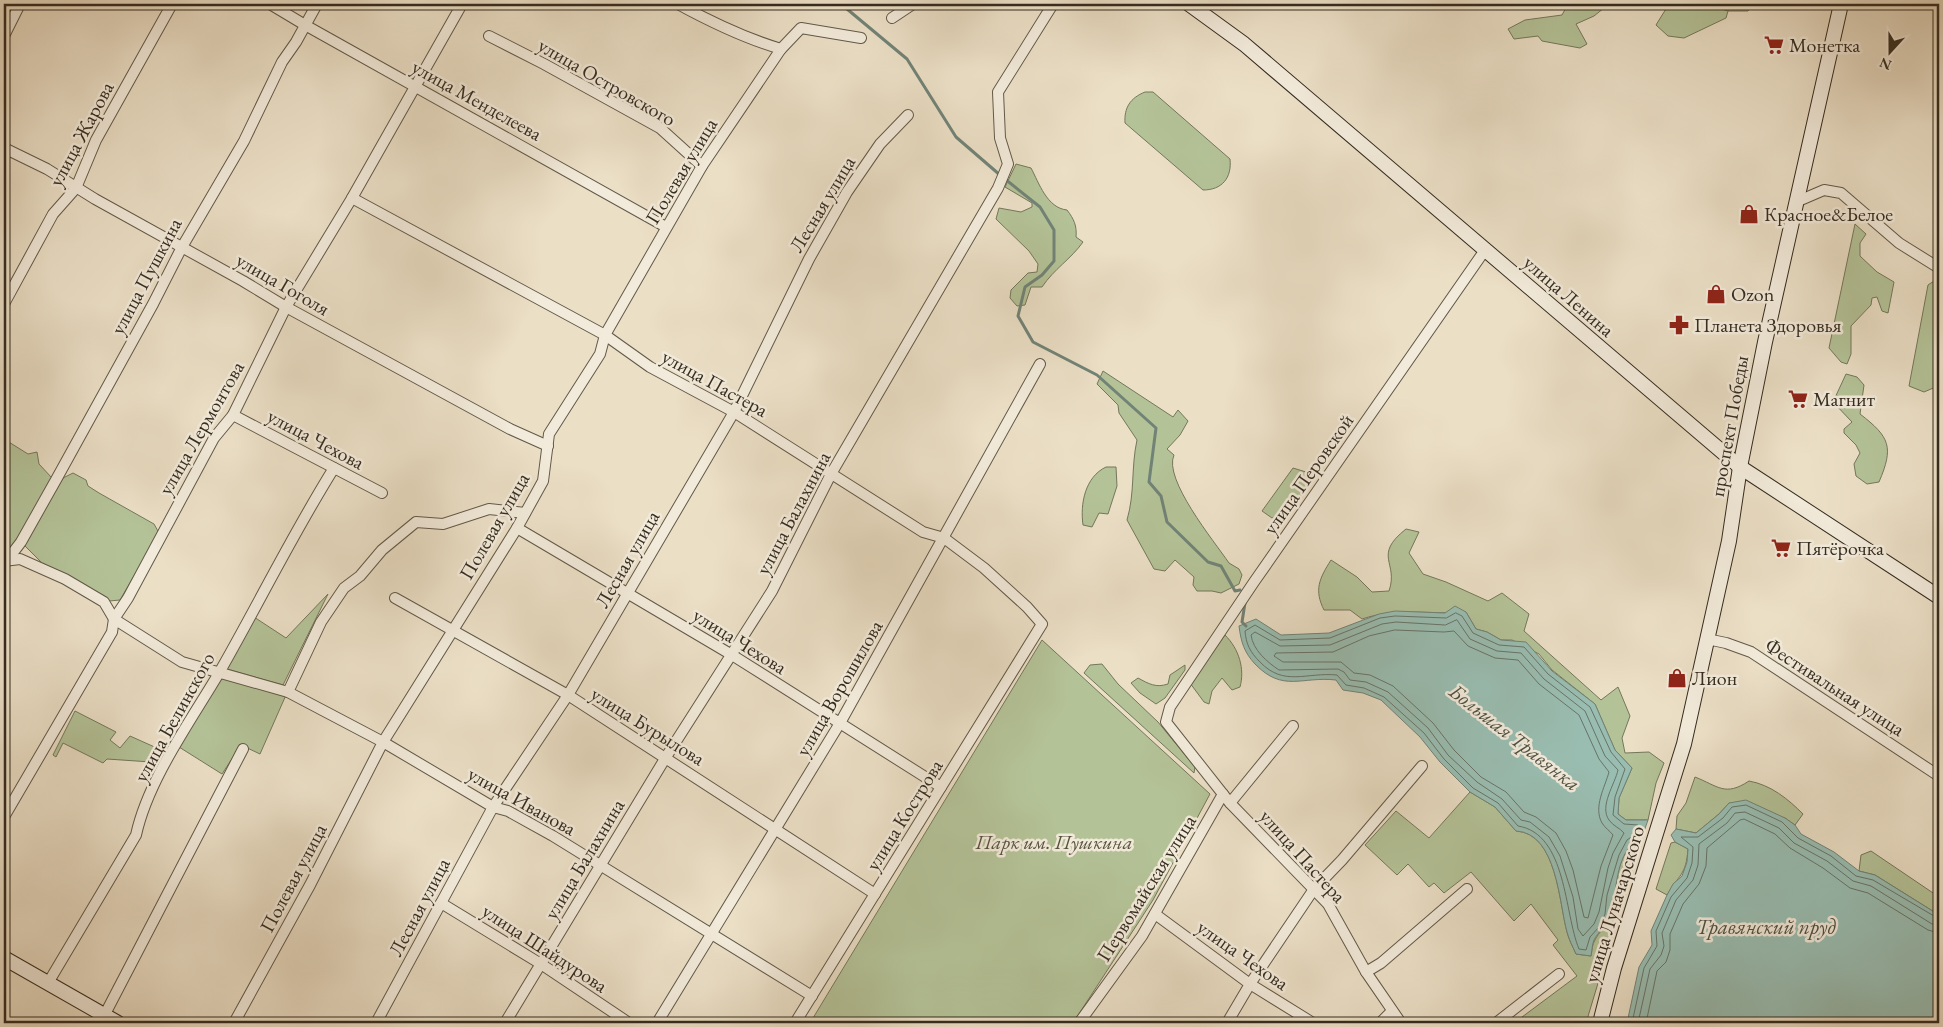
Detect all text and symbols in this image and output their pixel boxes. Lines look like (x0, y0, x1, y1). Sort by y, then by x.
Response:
north arrow (1866, 28, 1916, 78)
street label: улица Островского (533, 32, 681, 132)
place label: Монетка (1789, 32, 1860, 58)
supermarket icon: Монетка (1763, 34, 1785, 56)
text: N (1876, 53, 1894, 75)
street label: улица Менделеева (407, 54, 547, 147)
street label: улица Жарова (43, 77, 119, 191)
street label: Полевая улица (639, 113, 723, 229)
street label: Лесная улица (783, 151, 861, 257)
place label: Красное&Белое (1764, 201, 1893, 227)
shop icon: Красное&Белое (1738, 203, 1760, 225)
street label: улица Пушкина (104, 213, 188, 339)
street label: улица Гоголя (231, 247, 335, 321)
street label: улица Ленина (1518, 249, 1620, 343)
place label: Ozon (1731, 281, 1775, 307)
shop icon: Ozon (1705, 283, 1727, 305)
place label: Планета Здоровья (1694, 312, 1842, 338)
pharmacy icon: Планета Здоровья (1668, 314, 1690, 336)
street label: улица Пастера (657, 343, 773, 423)
street label: проспект Победы (1704, 353, 1754, 499)
street label: улица Лермонтова (152, 356, 250, 500)
place label: Магнит (1813, 386, 1875, 412)
supermarket icon: Магнит (1787, 388, 1809, 410)
street label: улица Чехова (263, 403, 369, 475)
street label: улица Перовской (1257, 408, 1359, 539)
street label: улица Балахнина (750, 447, 836, 579)
street label: Полевая улица (453, 468, 535, 584)
street label: Лесная улица (589, 506, 665, 612)
place label: Пятёрочка (1796, 535, 1884, 561)
supermarket icon: Пятёрочка (1770, 537, 1792, 559)
street label: улица Чехова (688, 602, 792, 680)
street label: улица Ворошилова (789, 615, 889, 761)
street label: Фестивальная улица (1760, 632, 1910, 742)
street label: улица Белинского (128, 647, 220, 787)
place label: Лион (1692, 665, 1737, 691)
shop icon: Лион (1666, 667, 1688, 689)
water label: Большая Травянка (1443, 677, 1586, 797)
street label: улица Бурылова (586, 681, 710, 771)
street label: улица Кострова (859, 754, 949, 876)
street label: улица Иванова (463, 761, 581, 841)
street label: улица Балахнина (538, 794, 630, 924)
street label: улица Пастера (1254, 804, 1352, 908)
street label: Первомайская улица (1090, 810, 1202, 966)
street label: Полевая улица (253, 819, 333, 937)
street label: улица Луначарского (1578, 822, 1650, 986)
park label: Парк им. Пушкина (975, 829, 1132, 855)
street label: Лесная улица (382, 853, 456, 961)
street label: улица Шайдурова (477, 898, 613, 998)
water label: Травянский пруд (1696, 913, 1836, 940)
street label: улица Чехова (1192, 914, 1294, 996)

